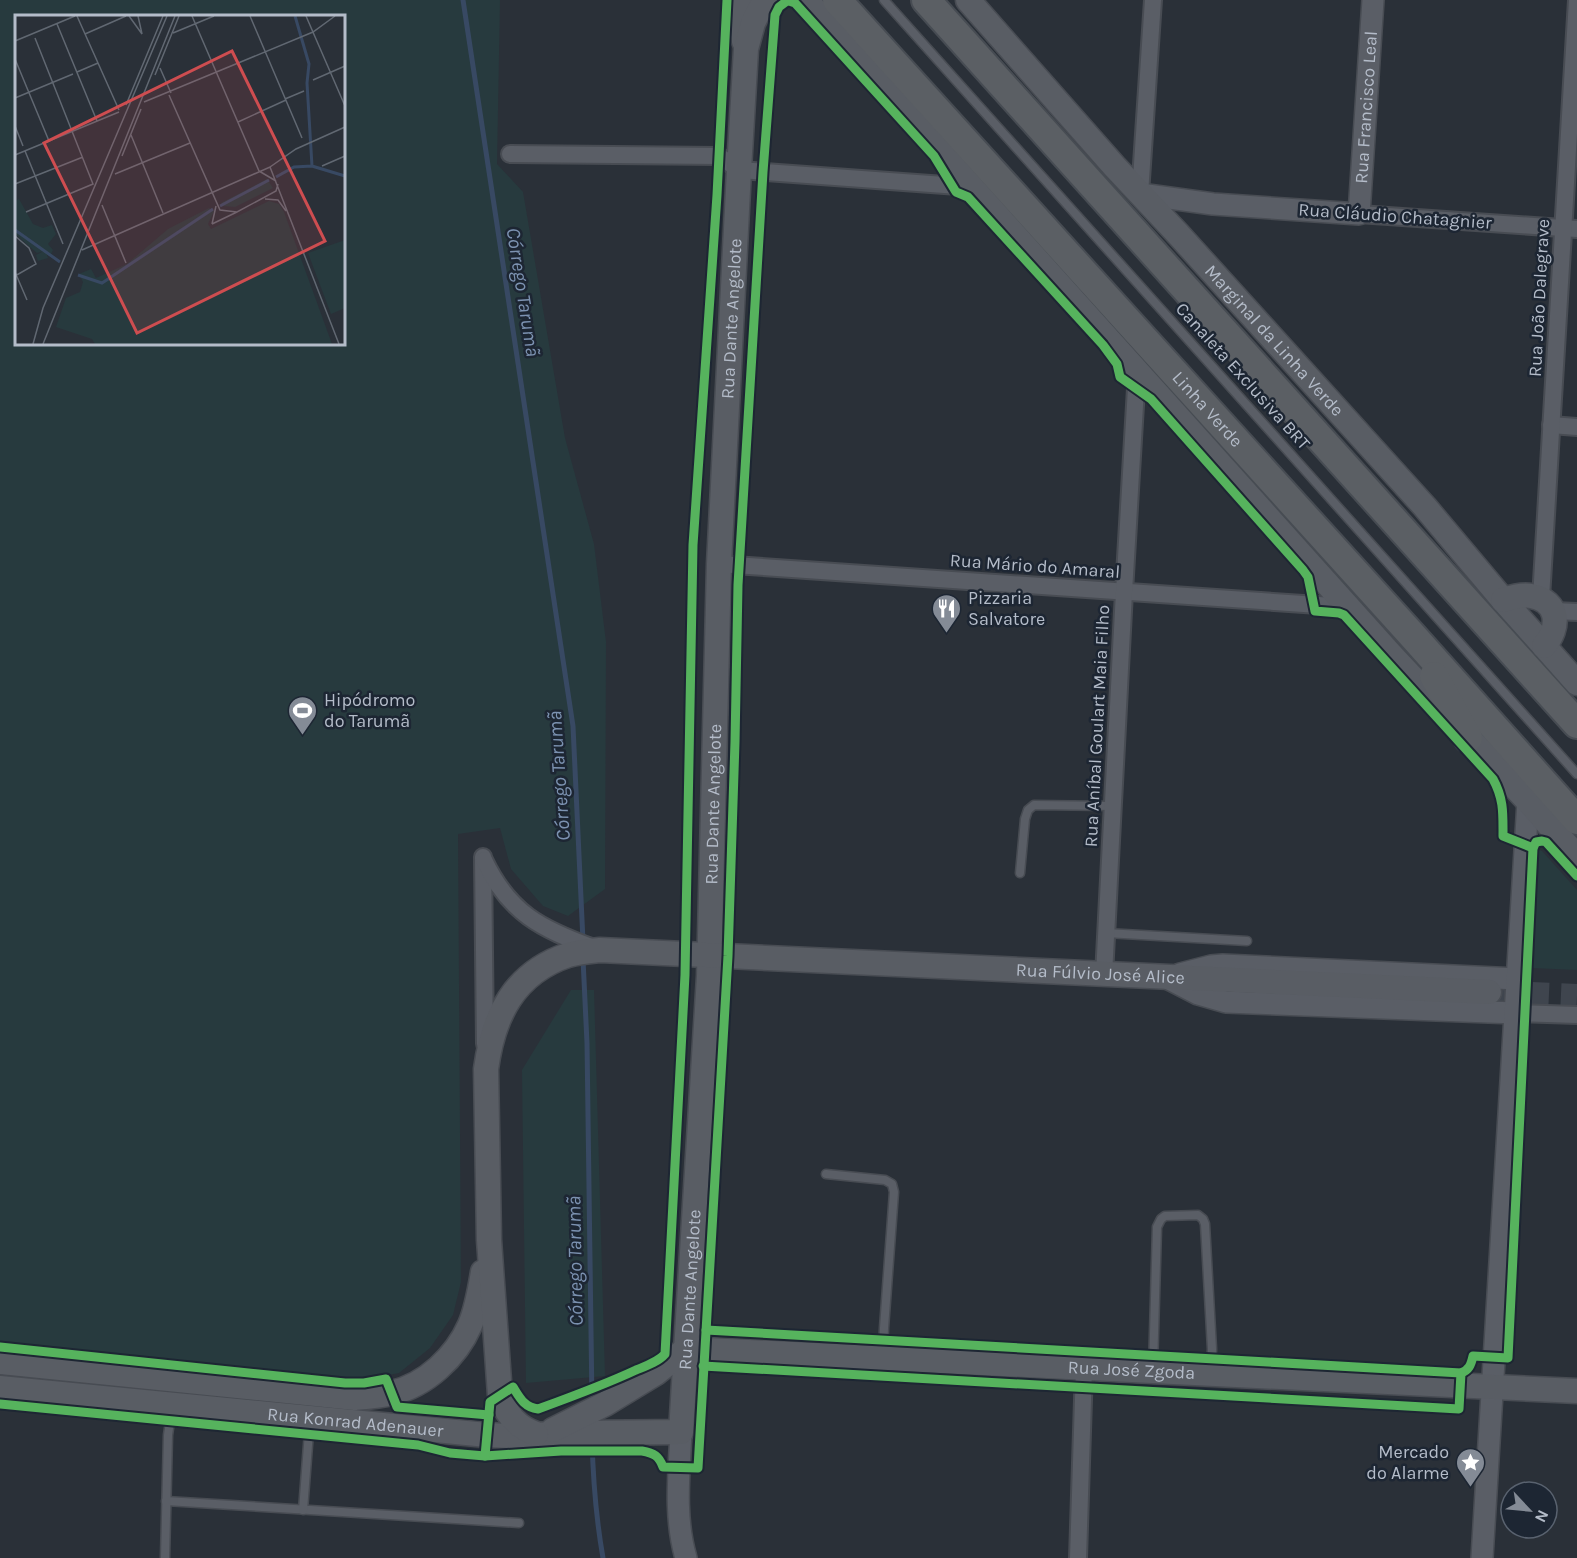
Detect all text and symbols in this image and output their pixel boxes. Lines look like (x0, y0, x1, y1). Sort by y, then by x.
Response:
inset map (15, 15, 345, 345)
street label: Rua Francisco Leal (1350, 30, 1382, 184)
street label: Rua Cláudio Chatagnier (1298, 198, 1493, 234)
street label: Rua João Dalegrave (1524, 218, 1554, 378)
water label: Córrego Tarumã (501, 226, 545, 358)
street label: Rua Dante Angelote (716, 238, 747, 399)
street label: Marginal da Linha Verde (1200, 260, 1348, 420)
street label: Canaleta Exclusiva BRT (1171, 298, 1315, 454)
street label: Linha Verde (1168, 367, 1248, 451)
street label: Rua Mário do Amaral (949, 549, 1121, 583)
place label: Pizzaria Salvatore (968, 587, 1045, 630)
restaurant icon: Pizzaria Salvatore (931, 592, 963, 634)
street label: Rua Aníbal Goulart Maia Filho (1080, 604, 1114, 848)
place label: Hipódromo do Tarumã (324, 689, 415, 732)
sports icon: Hipódromo do Tarumã (287, 694, 319, 736)
water label: Córrego Tarumã (543, 710, 575, 842)
street label: Rua Dante Angelote (700, 724, 726, 885)
street label: Rua Fúlvio José Alice (1015, 959, 1185, 989)
water label: Córrego Tarumã (562, 1196, 588, 1326)
street label: Rua Dante Angelote (674, 1209, 706, 1371)
street label: Rua José Zgoda (1067, 1356, 1196, 1384)
street label: Rua Konrad Adenauer (266, 1403, 445, 1442)
place label: Mercado do Alarme (1366, 1441, 1449, 1484)
place icon: Mercado do Alarme (1454, 1446, 1486, 1488)
north arrow (1499, 1480, 1559, 1540)
text: N (1531, 1507, 1553, 1526)

